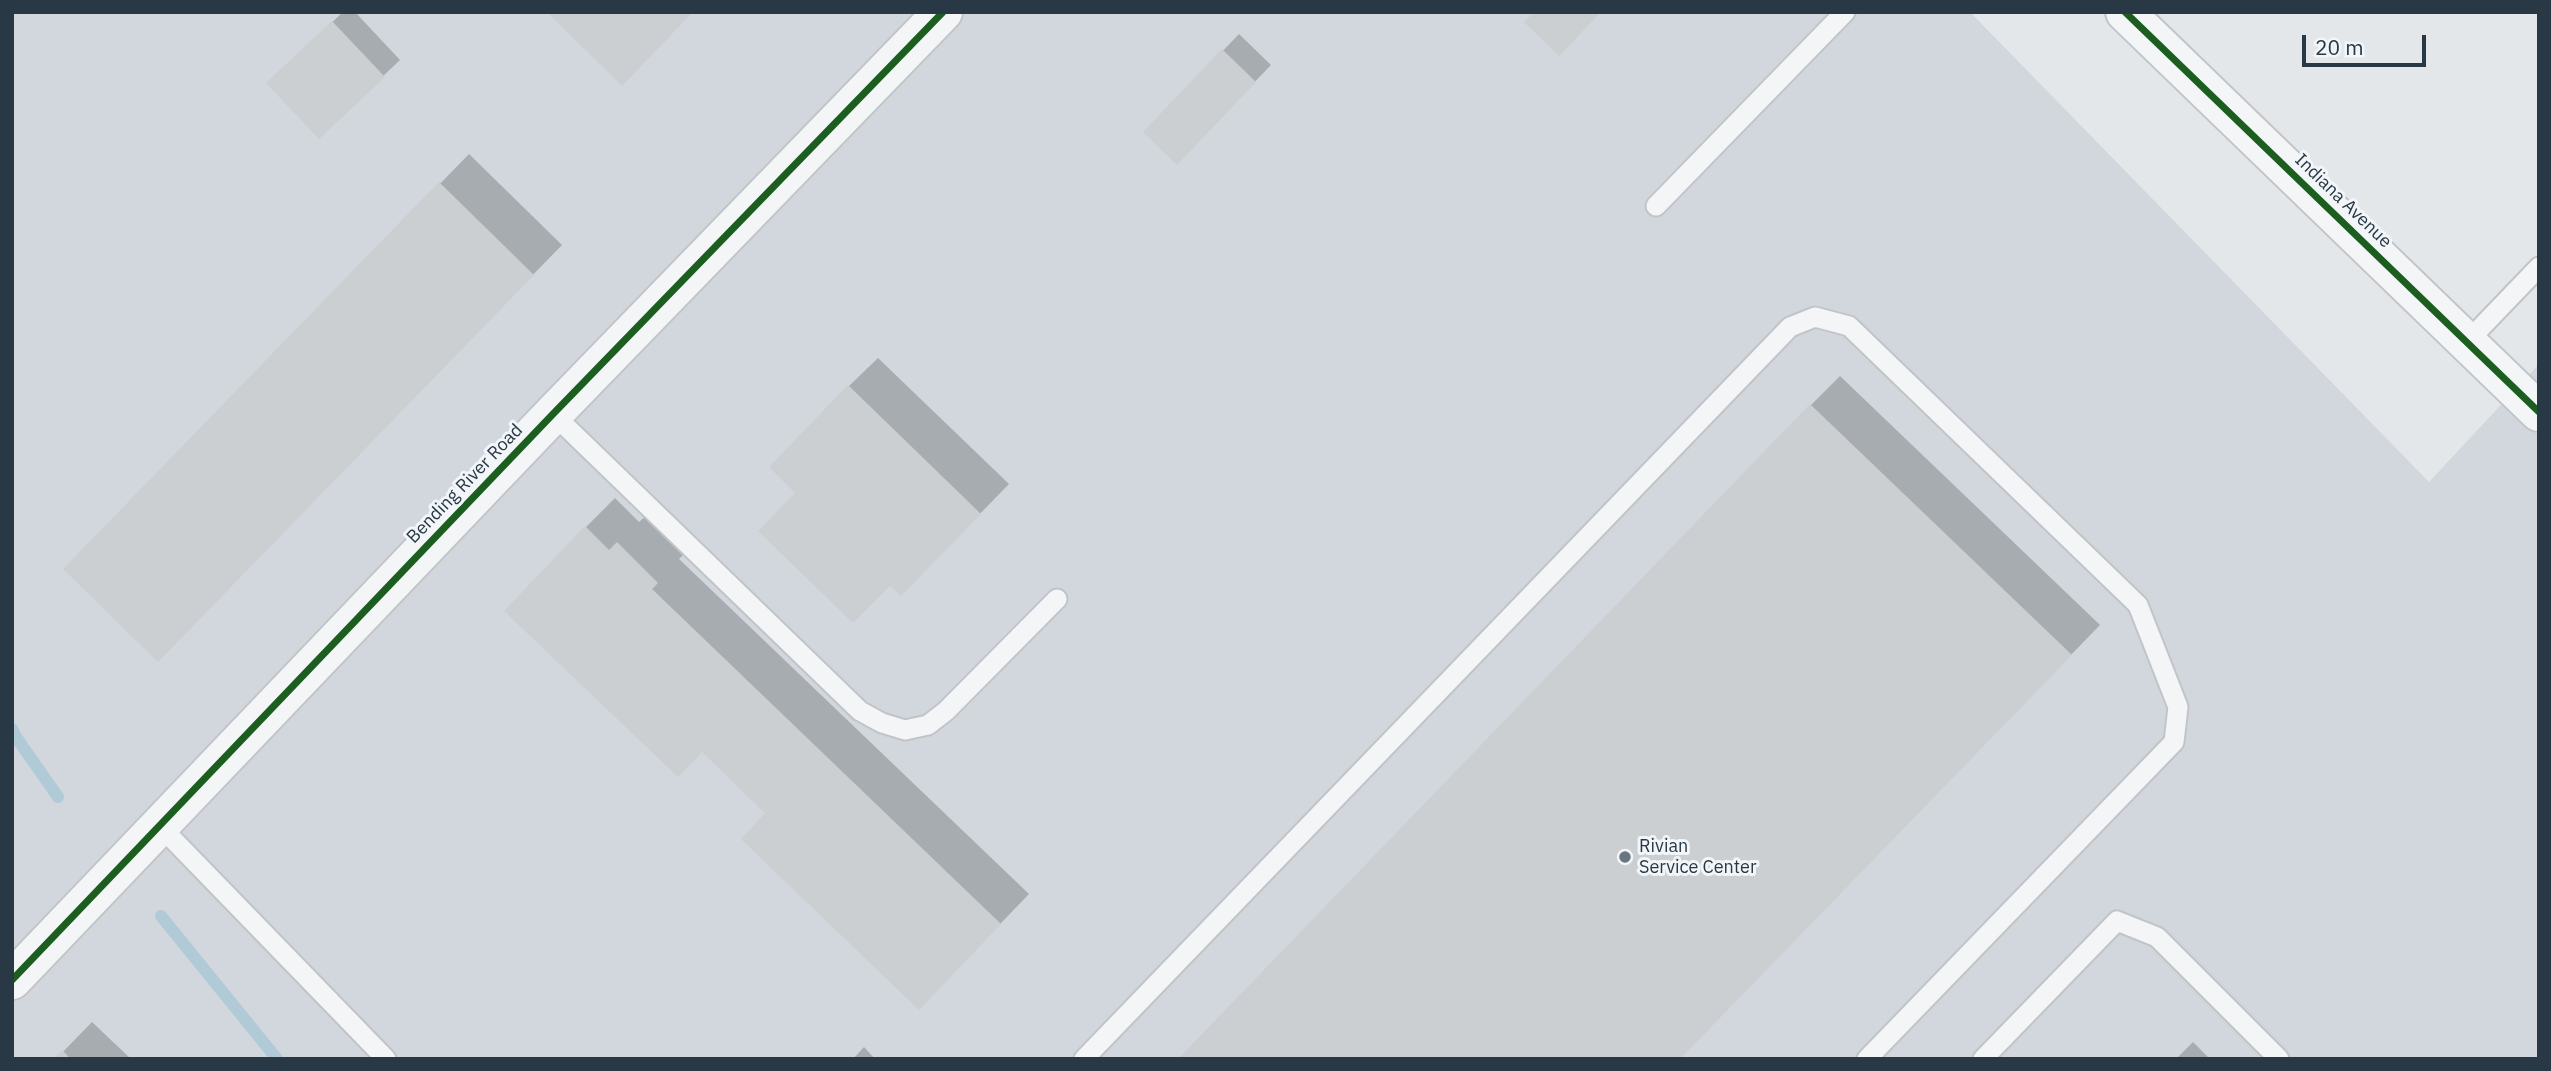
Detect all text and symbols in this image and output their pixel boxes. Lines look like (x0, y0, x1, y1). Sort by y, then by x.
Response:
scale bar (2306, 21, 2430, 65)
text: 20 m (2315, 33, 2364, 61)
street label: Indiana Avenue (2290, 149, 2396, 253)
street label: Bending River Road (402, 420, 528, 548)
place label: Rivian Service Center (1639, 836, 1757, 878)
marker: Rivian Service Center (1617, 849, 1633, 865)

